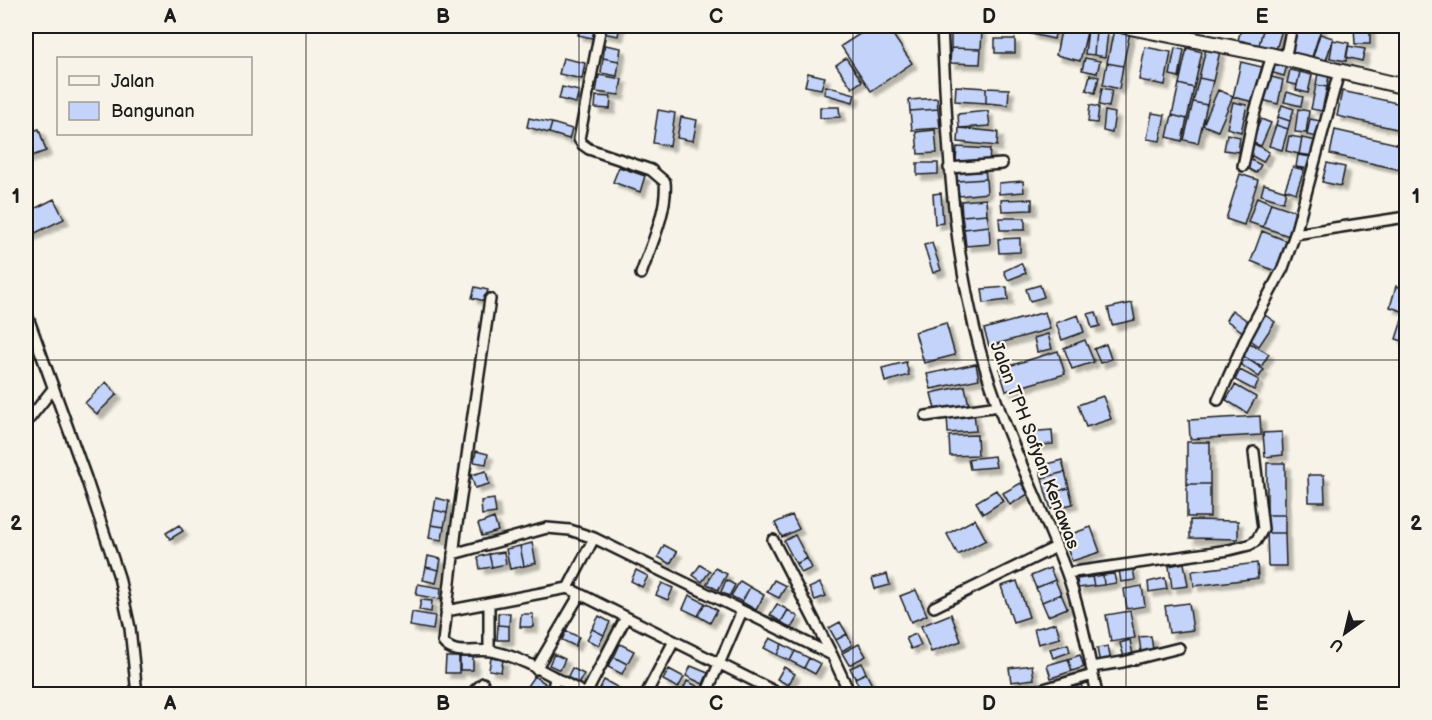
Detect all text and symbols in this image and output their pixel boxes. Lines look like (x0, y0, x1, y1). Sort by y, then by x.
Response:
text: A (163, 5, 177, 29)
text: B (436, 5, 450, 29)
text: C (709, 5, 723, 29)
text: D (982, 5, 996, 29)
text: E (1256, 5, 1269, 29)
legend (57, 57, 252, 135)
text: Jalan (111, 71, 154, 92)
text: Bangunan (111, 101, 195, 122)
text: 1 (12, 185, 20, 209)
text: 1 (1412, 185, 1420, 209)
street label: Jalan TPH Sofyan Kenawas (985, 338, 1084, 552)
text: 2 (10, 512, 22, 536)
text: 2 (1410, 512, 1422, 536)
north arrow (1315, 603, 1375, 663)
text: U (1327, 633, 1347, 655)
text: A (163, 692, 177, 716)
text: B (436, 692, 450, 716)
text: C (709, 692, 723, 716)
text: D (982, 692, 996, 716)
text: E (1256, 692, 1269, 716)

